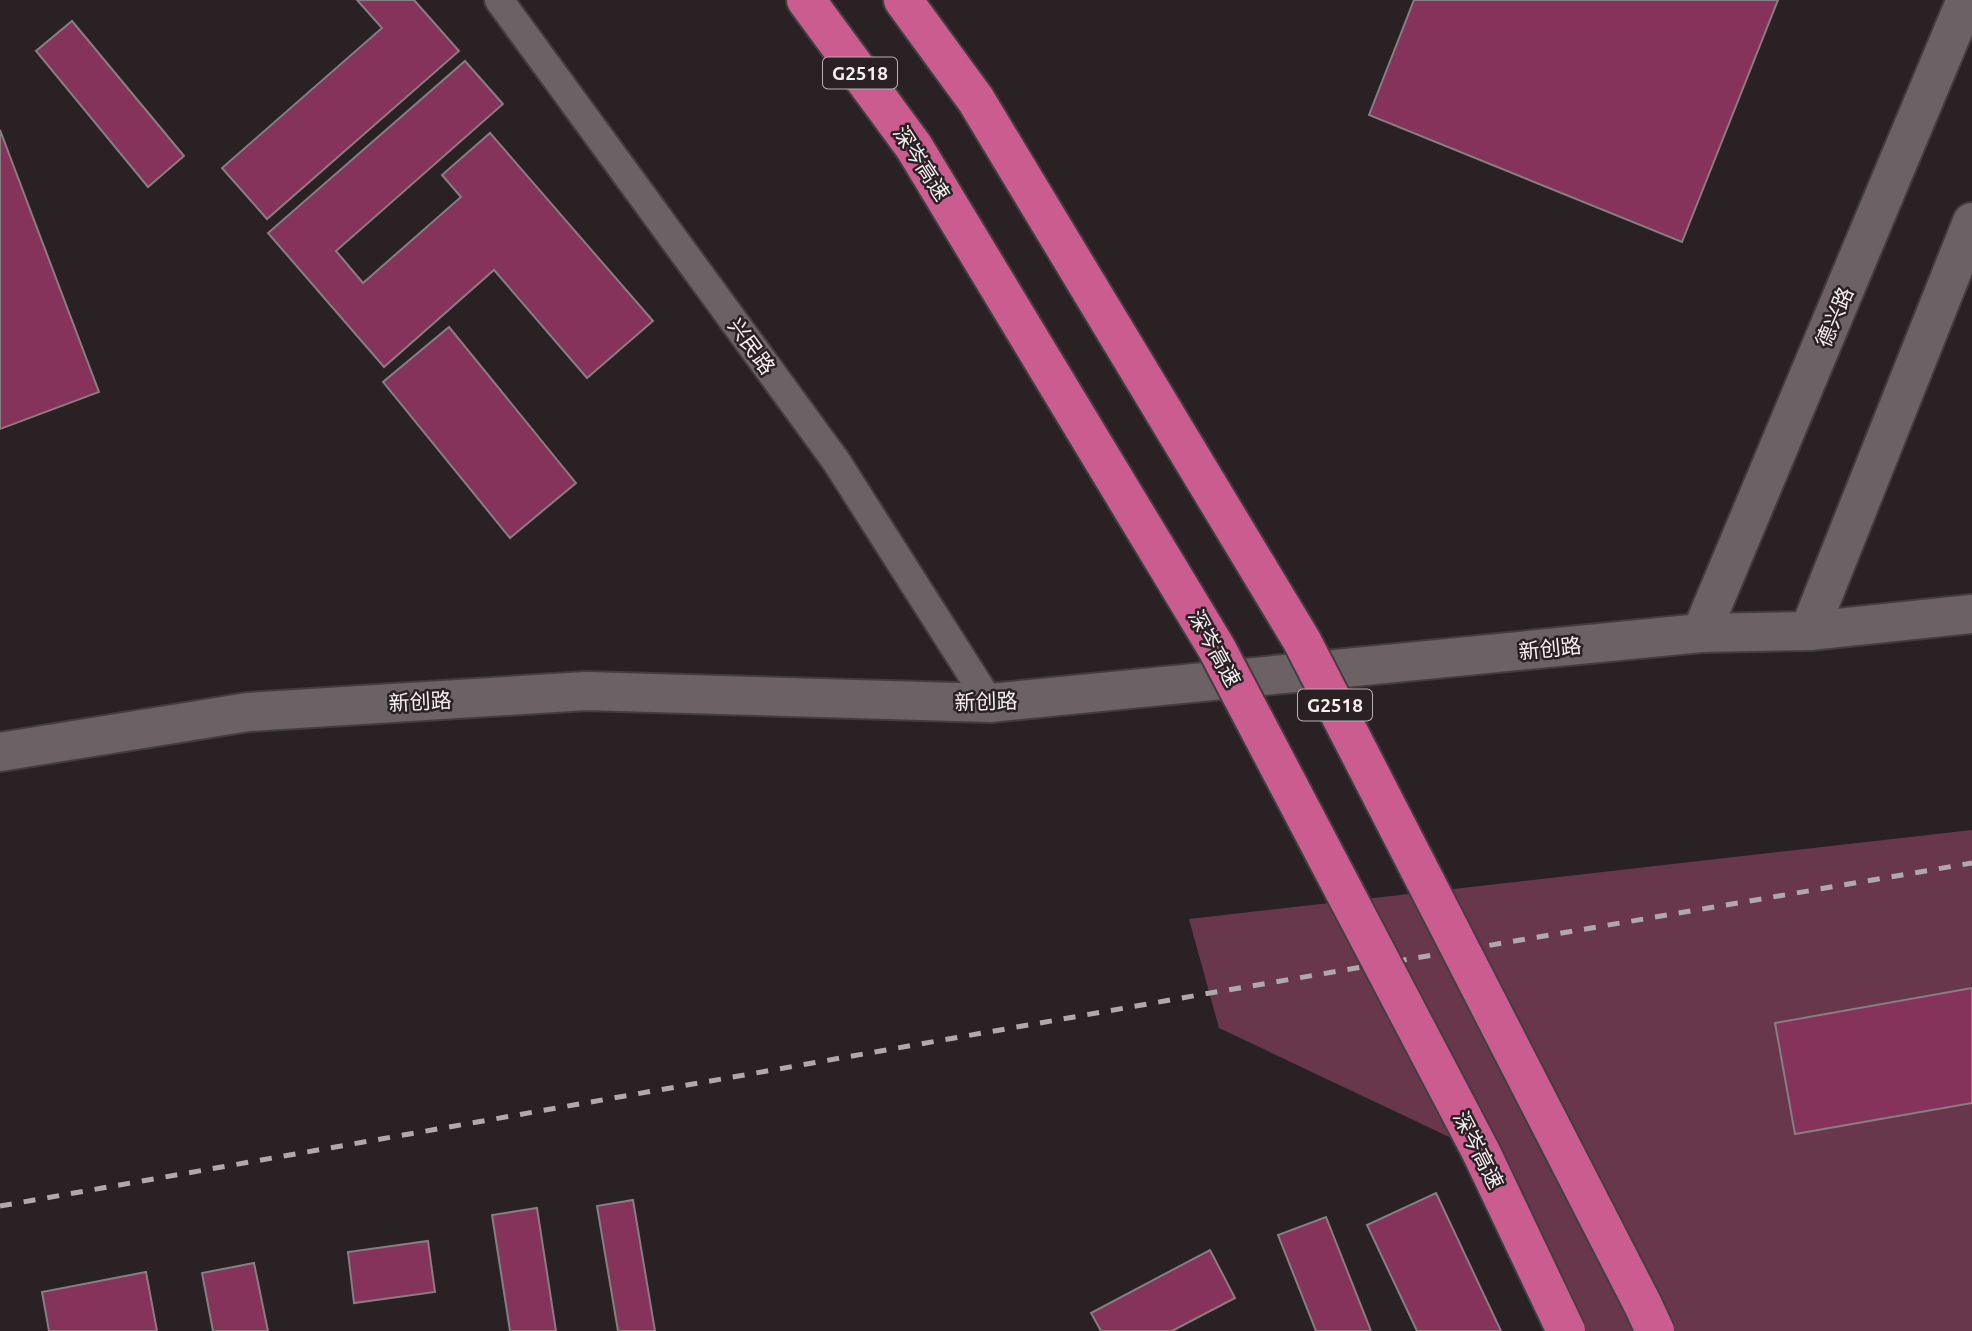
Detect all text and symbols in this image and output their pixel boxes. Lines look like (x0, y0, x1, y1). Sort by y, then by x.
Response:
road number: G2518 (823, 58, 897, 88)
street label: 深岑高速 (889, 121, 955, 205)
street label: 德兴路 (1811, 283, 1857, 351)
street label: 兴民路 (724, 313, 780, 379)
street label: 深岑高速 (1184, 605, 1246, 691)
street label: 新创路 (1517, 633, 1583, 663)
street label: 新创路 (388, 687, 452, 715)
street label: 新创路 (954, 688, 1018, 714)
road number: G2518 (1298, 690, 1372, 720)
street label: 深岑高速 (1449, 1107, 1509, 1193)

